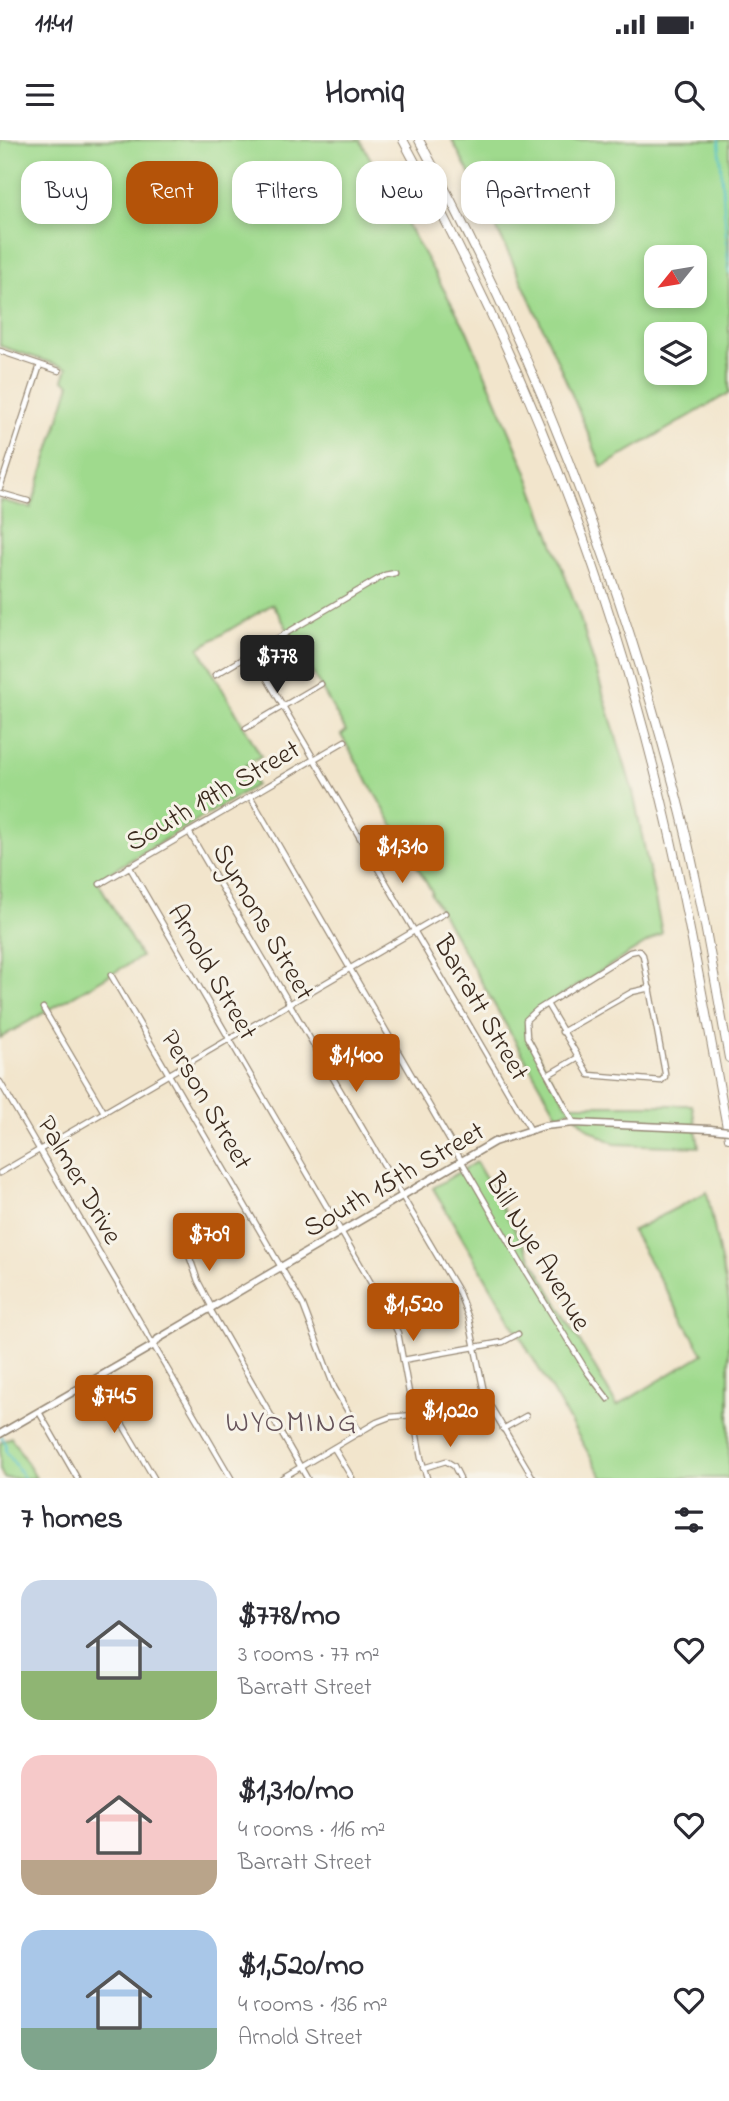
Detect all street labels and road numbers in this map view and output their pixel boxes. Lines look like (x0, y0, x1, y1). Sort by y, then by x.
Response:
street label: South 19th Street (119, 730, 309, 864)
street label: Symons Street (200, 837, 324, 1009)
street label: Arnold Street (155, 897, 267, 1049)
street label: Barratt Street (421, 927, 538, 1090)
street label: Person Street (148, 1023, 262, 1179)
street label: Palmer Drive (25, 1109, 132, 1253)
street label: South 15th Street (296, 1112, 493, 1250)
street label: Bill Nye Avenue (473, 1165, 601, 1340)

